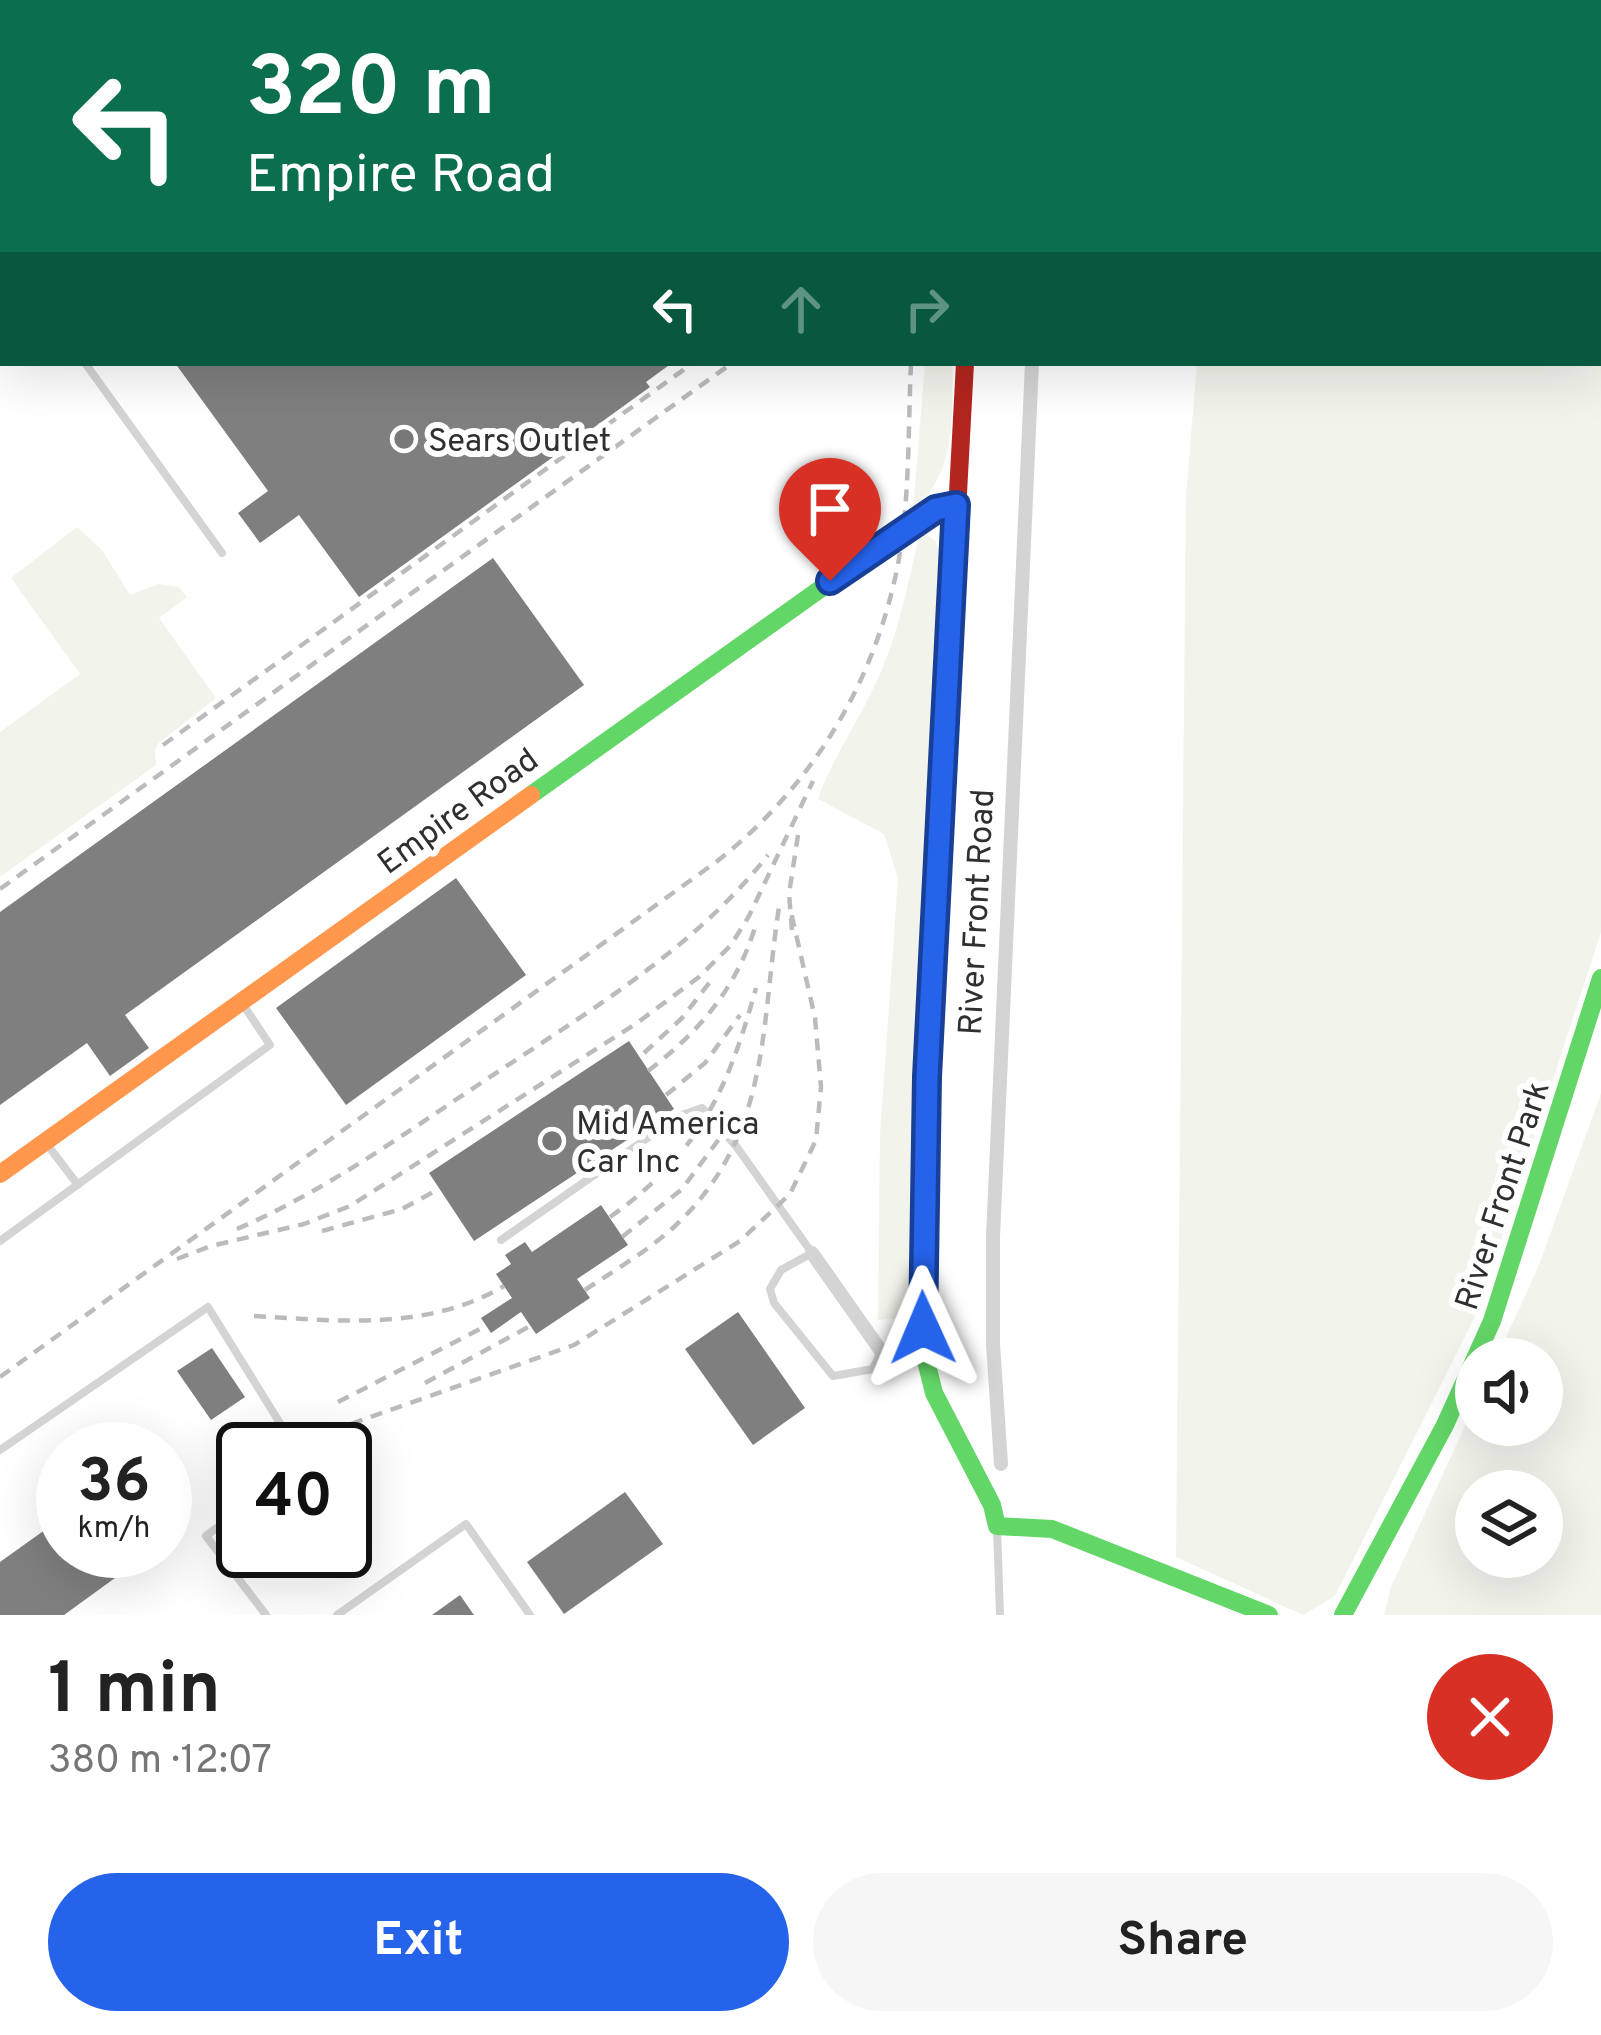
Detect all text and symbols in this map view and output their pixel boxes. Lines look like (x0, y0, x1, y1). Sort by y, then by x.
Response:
text: 320 m (246, 39, 496, 145)
icon: left (48, 48, 204, 204)
text: Empire Road (246, 143, 555, 212)
icon: left (642, 276, 708, 342)
icon: ahead (768, 276, 834, 342)
icon: right (894, 276, 960, 342)
place label: Sears Outlet (428, 422, 611, 464)
marker: Sears Outlet (391, 426, 417, 452)
pin (779, 458, 881, 581)
icon: arrive (797, 476, 863, 542)
street label: Empire Road (371, 741, 548, 886)
street label: River Front Road (952, 788, 1006, 1037)
street label: River Front Park (1448, 1076, 1562, 1316)
place label: Mid America Car Inc (576, 1105, 759, 1185)
marker: Mid America Car Inc (539, 1128, 565, 1154)
position arrow (860, 1265, 986, 1391)
map controls (1455, 1338, 1563, 1578)
button: sound (1455, 1338, 1563, 1446)
speed limit sign: 40 (216, 1422, 372, 1578)
text: 36 (78, 1447, 150, 1523)
button: layers (1455, 1470, 1563, 1578)
text: km/h (78, 1511, 150, 1548)
text: 1 min (48, 1647, 221, 1739)
button: close (1427, 1654, 1553, 1780)
text: 380 m · 12:07 (48, 1738, 272, 1787)
button: Exit (48, 1873, 789, 2011)
button: Share (813, 1873, 1553, 2011)

